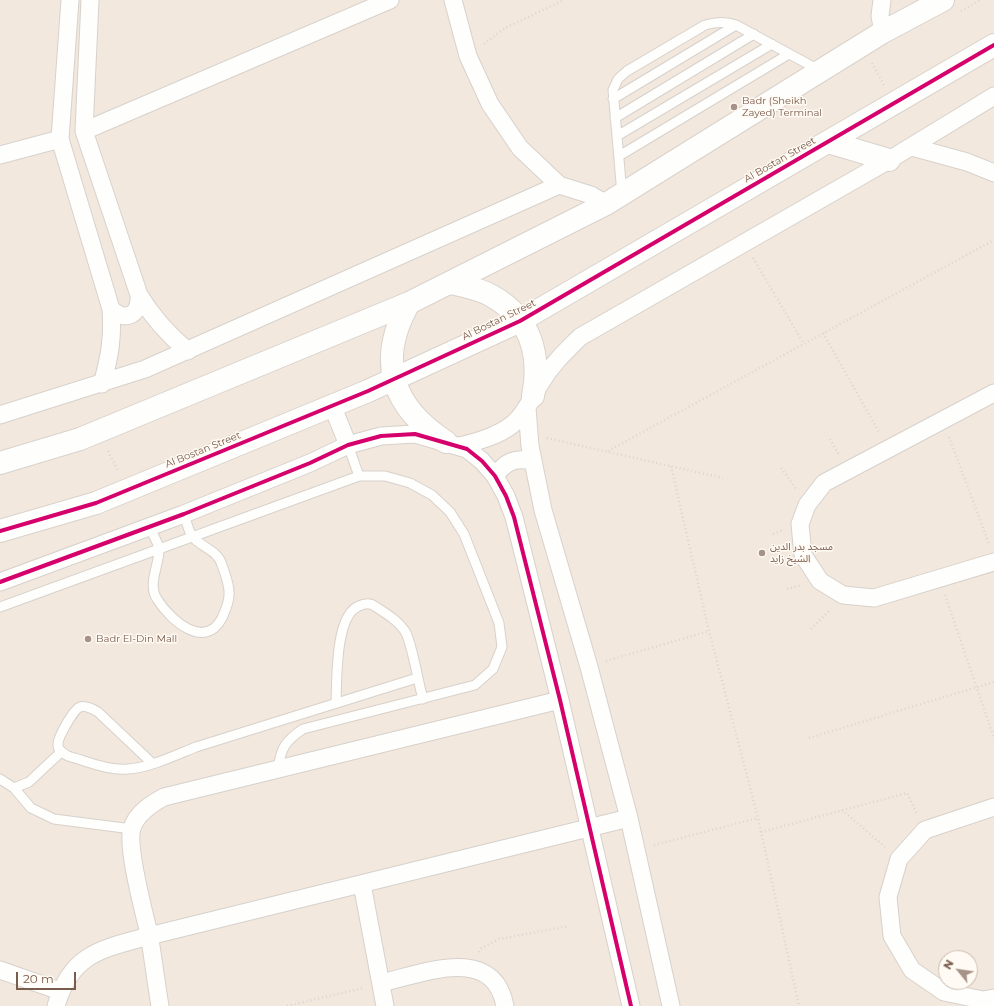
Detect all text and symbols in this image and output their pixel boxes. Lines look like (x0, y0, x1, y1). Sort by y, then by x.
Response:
place label: Badr (Sheikh Zayed) Terminal (742, 95, 822, 118)
marker: Badr (Sheikh Zayed) Terminal (729, 102, 739, 112)
street label: Al Bostan Street (742, 135, 818, 185)
street label: Al Bostan Street (460, 297, 538, 343)
street label: Al Bostan Street (163, 429, 243, 471)
place label: مسجد بدر الدين الشيخ زايد (770, 541, 833, 564)
marker: مسجد بدر الدين الشيخ زايد (757, 548, 767, 558)
place label: Badr El-Din Mall (96, 633, 177, 645)
marker: Badr El-Din Mall (83, 634, 93, 644)
north arrow (938, 950, 978, 990)
text: N (940, 957, 957, 972)
scale bar (18, 964, 78, 990)
text: 20 m (23, 971, 54, 986)

